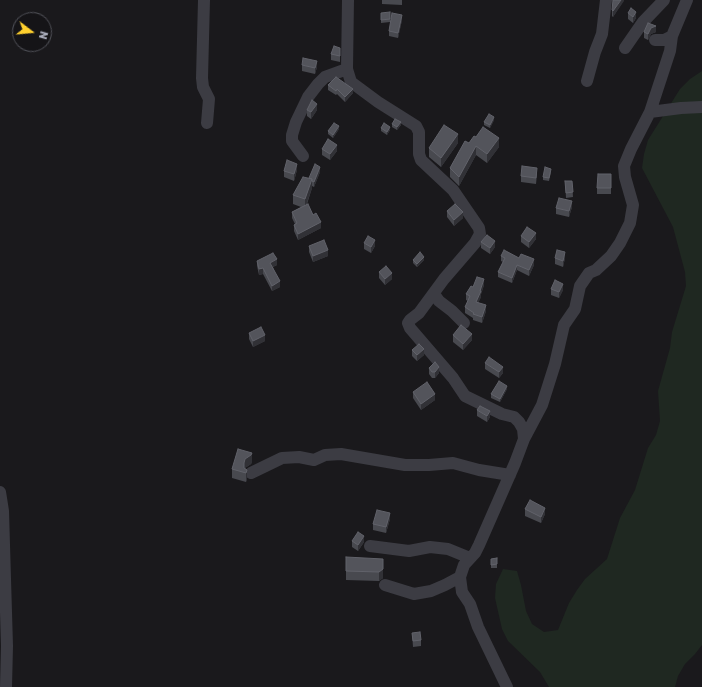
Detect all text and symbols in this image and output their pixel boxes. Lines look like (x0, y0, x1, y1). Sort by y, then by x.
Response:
north arrow (12, 12, 52, 52)
text: N (36, 30, 50, 41)

